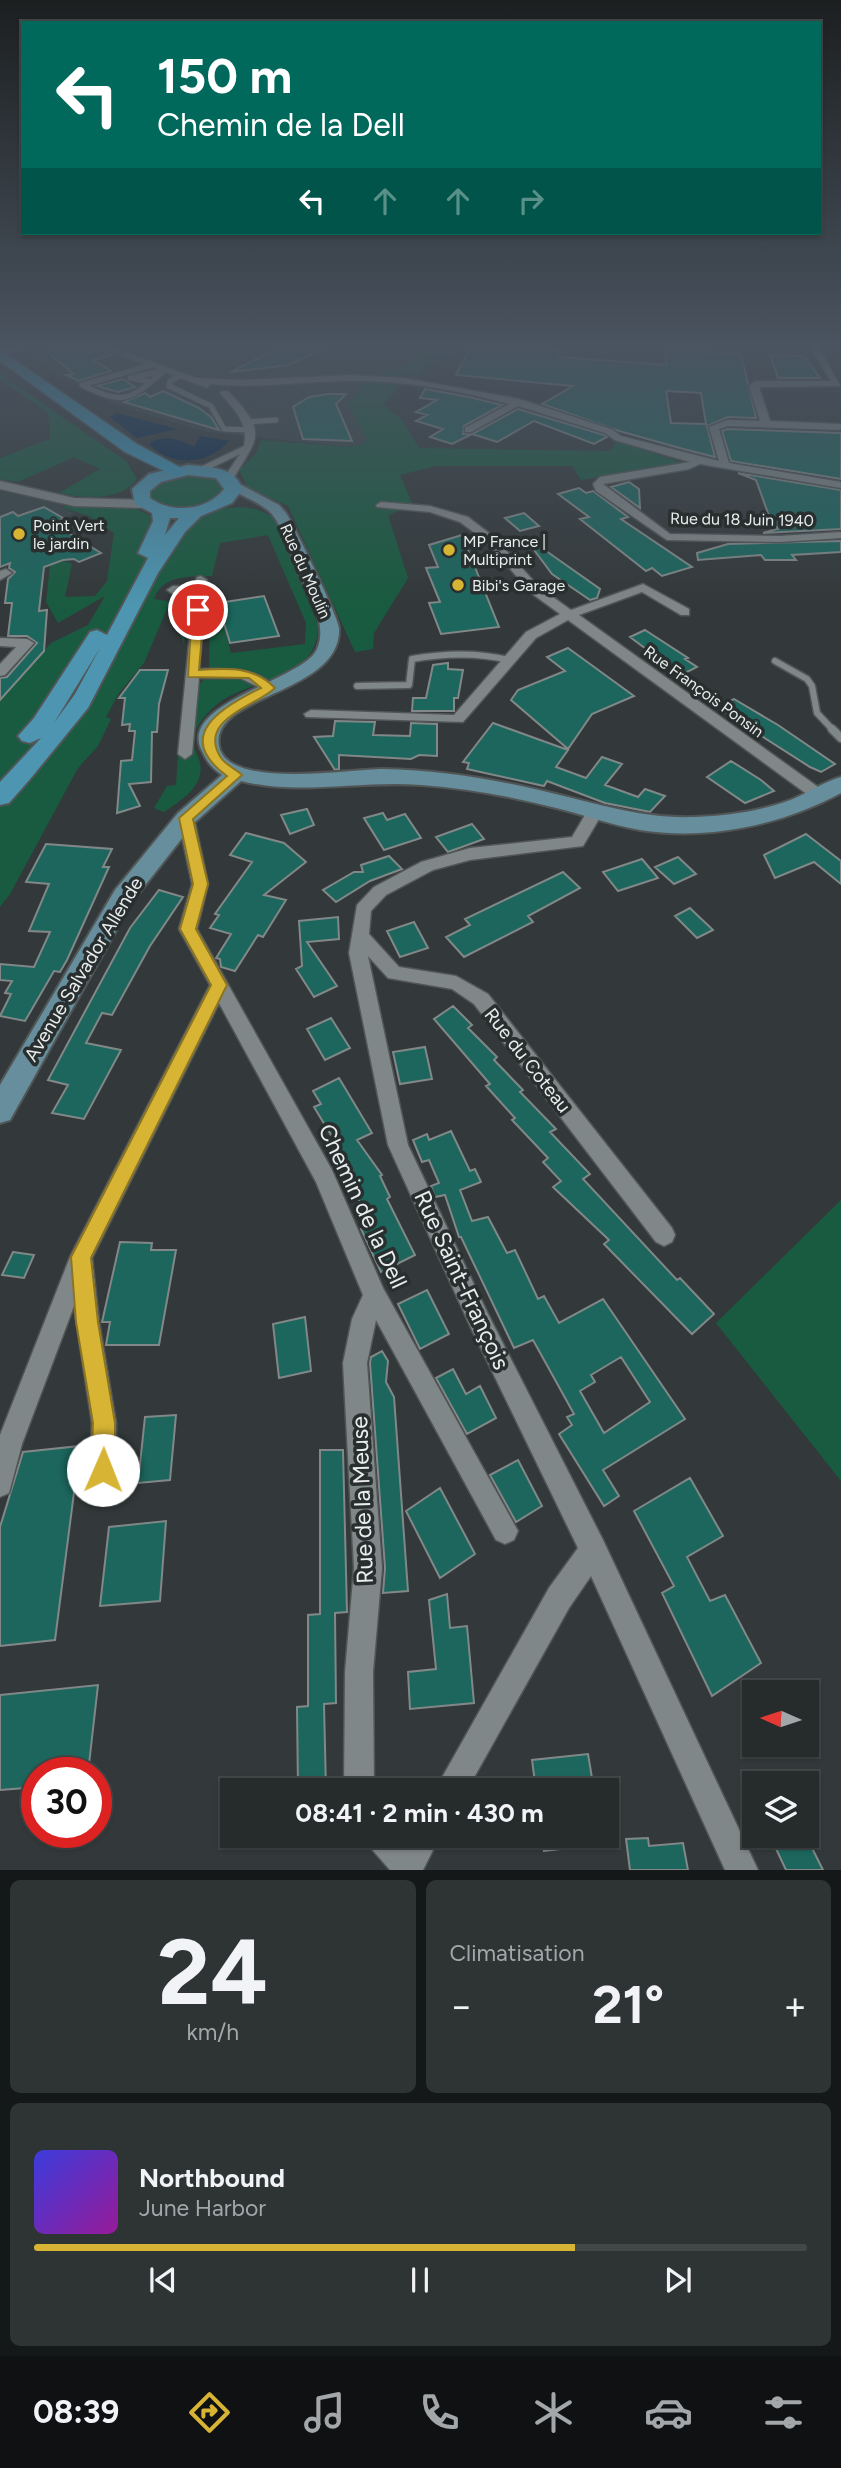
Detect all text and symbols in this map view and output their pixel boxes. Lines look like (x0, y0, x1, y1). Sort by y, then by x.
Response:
text: 150 m (157, 46, 292, 105)
icon: left (42, 49, 133, 140)
text: Chemin de la Dell (157, 106, 405, 144)
icon: left (293, 182, 331, 220)
icon: ahead (366, 182, 404, 220)
icon: ahead (439, 182, 477, 220)
icon: right (512, 182, 550, 220)
street label: Rue du 18 Juin 1940 (670, 509, 814, 530)
place label: Point Vert le jardin (33, 516, 105, 553)
street label: Rue du Moulin (276, 521, 335, 622)
marker: Point Vert le jardin (11, 526, 27, 542)
place label: MP France | Multiprint (463, 532, 546, 569)
marker: MP France | Multiprint (441, 542, 457, 558)
place label: Bibi's Garage (472, 576, 565, 595)
marker: Bibi's Garage (450, 577, 466, 593)
pin (168, 580, 228, 640)
icon: arrive (179, 591, 217, 629)
street label: Rue François Ponsin (640, 642, 767, 741)
street label: Avenue Salvador Allende (19, 873, 148, 1066)
street label: Rue du Coteau (480, 1003, 576, 1117)
street label: Chemin de la Dell (313, 1119, 413, 1293)
street label: Rue Saint-François (408, 1186, 516, 1374)
street label: Rue de la Meuse (345, 1416, 379, 1584)
position arrow (66, 1433, 140, 1507)
north arrow (742, 1680, 819, 1757)
map controls (742, 1680, 819, 1848)
speed limit sign: 30 (21, 1757, 112, 1848)
button: layers (742, 1771, 819, 1848)
text: 08:41 · 2 min · 430 m (295, 1797, 544, 1829)
text: 24 (158, 1918, 268, 2027)
text: Climatisation (450, 1939, 584, 1967)
text: 21° (592, 1974, 664, 2036)
text: − (450, 1983, 473, 2029)
text: + (783, 1983, 807, 2029)
text: km/h (186, 2018, 239, 2046)
text: Northbound (139, 2162, 285, 2194)
text: June Harbor (139, 2194, 266, 2222)
icon: previous (144, 2261, 182, 2299)
icon: pause (401, 2261, 439, 2299)
icon: next (659, 2261, 697, 2299)
icon: directions (185, 2388, 234, 2437)
icon: music (300, 2388, 349, 2437)
icon: phone (415, 2388, 464, 2437)
icon: climate (529, 2388, 578, 2437)
icon: car (644, 2388, 693, 2437)
icon: filters (759, 2388, 808, 2437)
text: 08:39 (33, 2393, 119, 2431)

